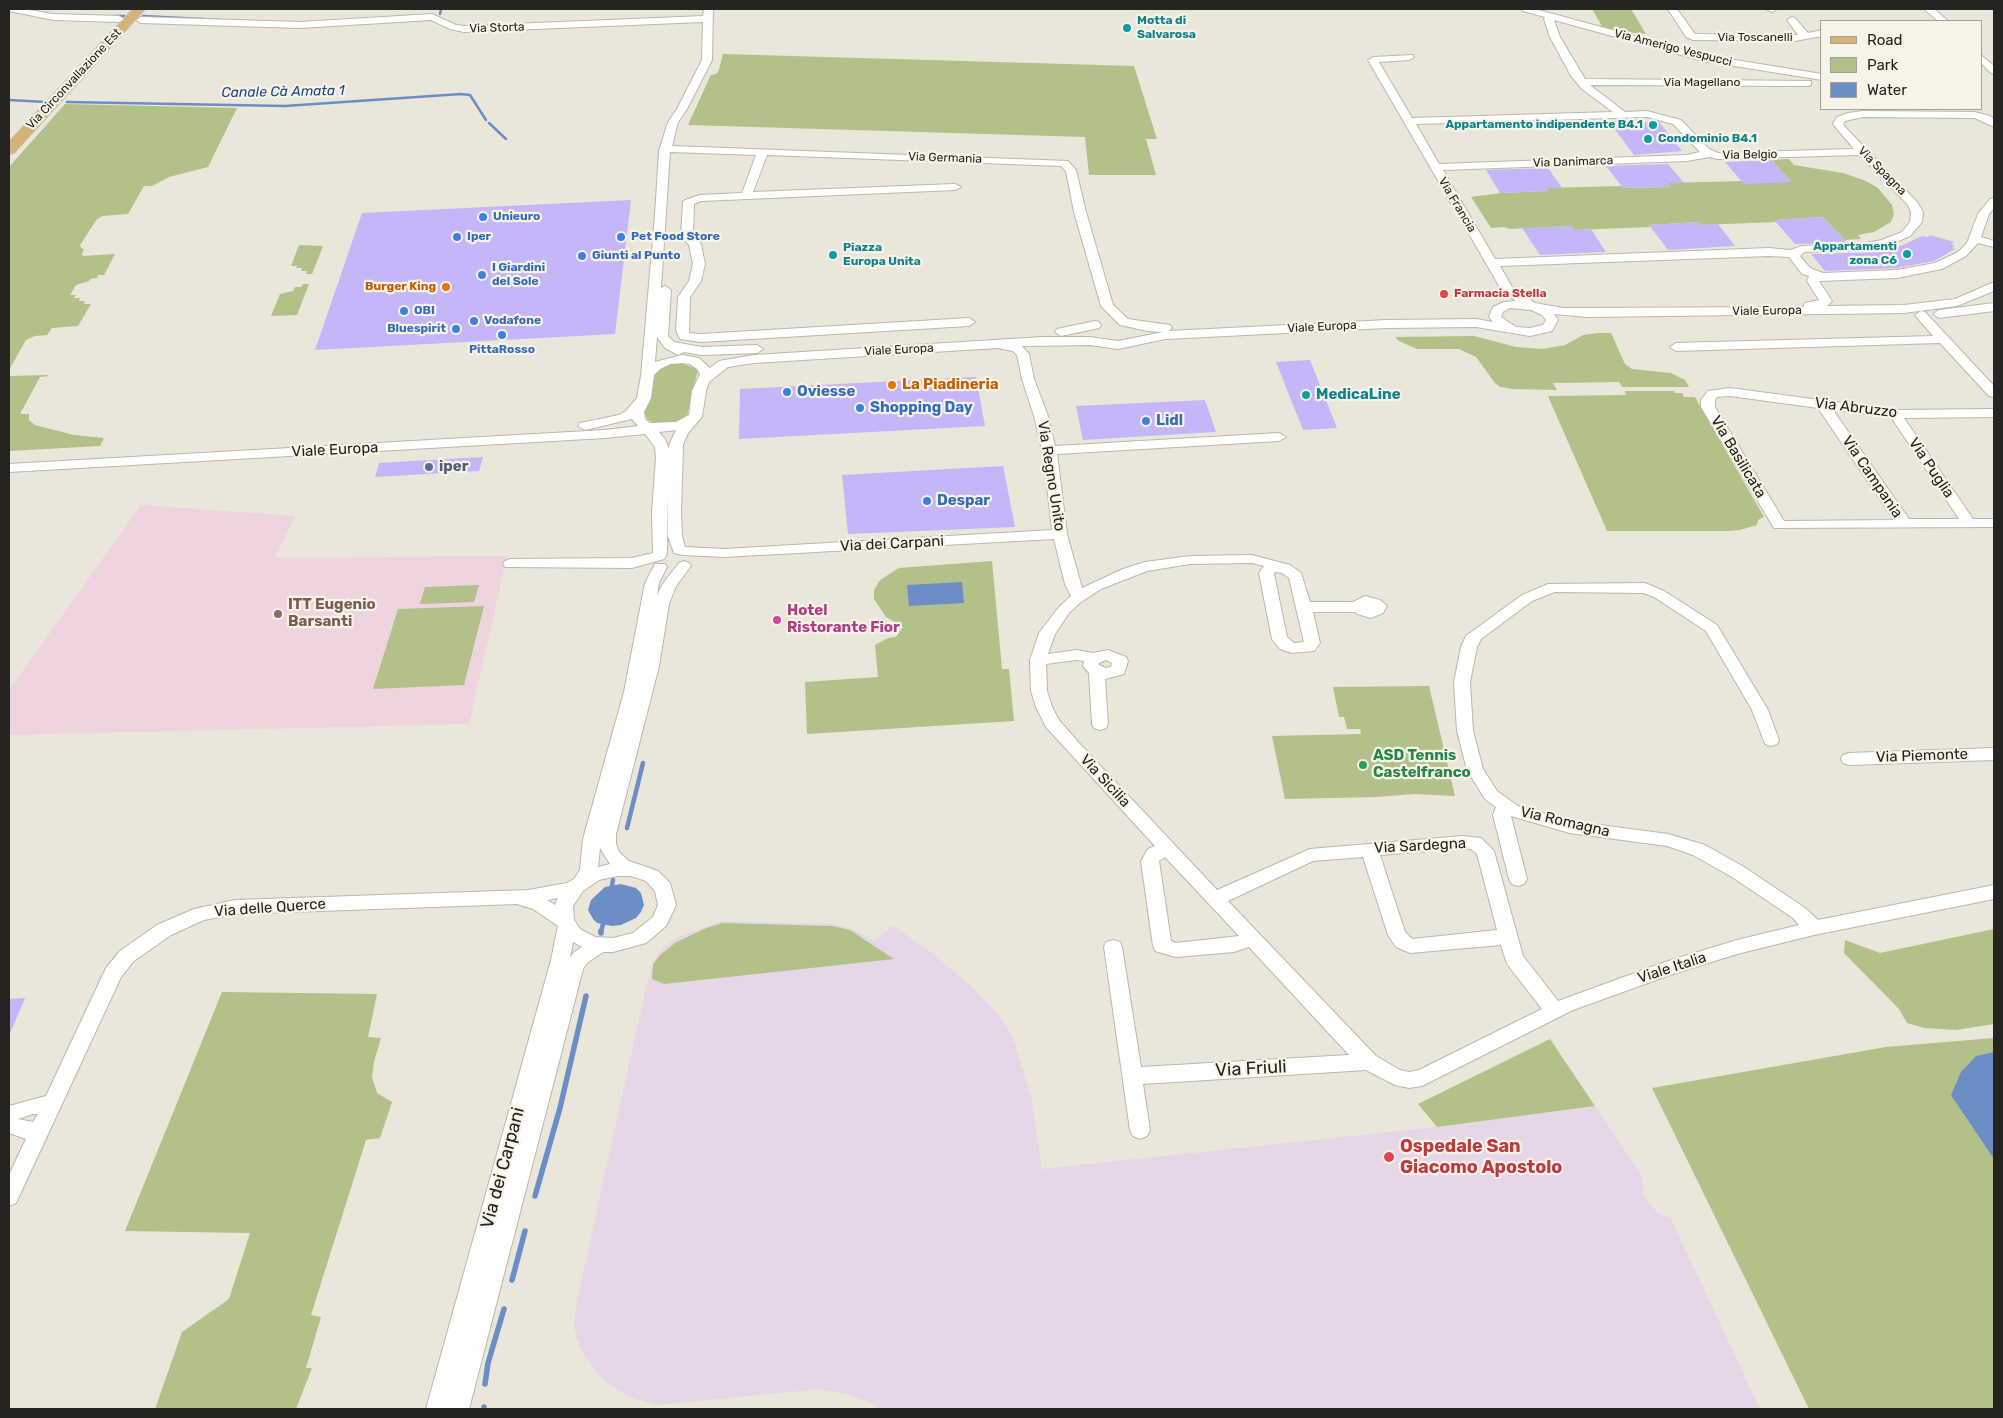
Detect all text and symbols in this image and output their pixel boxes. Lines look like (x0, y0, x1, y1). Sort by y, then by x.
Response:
place label: Motta di Salvarosa (1137, 14, 1196, 42)
street label: Via Storta (469, 20, 525, 36)
legend (1820, 20, 1983, 110)
marker: Motta di Salvarosa (1121, 22, 1133, 34)
street label: Via Circonvallazione Est (24, 26, 124, 132)
street label: Via Amerigo Vespucci (1613, 26, 1733, 70)
street label: Via Toscanelli (1717, 31, 1793, 45)
text: Road (1867, 31, 1903, 49)
text: Park (1867, 56, 1898, 74)
street label: Via Magellano (1664, 76, 1740, 90)
text: Water (1867, 81, 1907, 99)
water label: Canale Cà Amata 1 (221, 83, 345, 101)
place label: Appartamento indipendente B4.1 (1445, 118, 1643, 132)
marker: Appartamento indipendente B4.1 (1647, 119, 1659, 131)
place label: Condominio B4.1 (1658, 132, 1757, 146)
marker: Condominio B4.1 (1642, 133, 1654, 145)
street label: Via Spagna (1855, 144, 1909, 198)
street label: Via Belgio (1722, 147, 1778, 163)
street label: Via Germania (908, 150, 982, 166)
street label: Via Danimarca (1533, 153, 1613, 171)
street label: Via Francia (1435, 175, 1479, 235)
place label: Unieuro (493, 210, 540, 224)
marker: Unieuro (477, 211, 489, 223)
place label: Iper (467, 230, 491, 244)
place label: Pet Food Store (631, 230, 720, 244)
marker: Iper (451, 231, 463, 243)
marker: Pet Food Store (615, 231, 627, 243)
place label: Appartamenti zona C6 (1813, 240, 1897, 268)
place label: Piazza Europa Unita (843, 241, 921, 269)
marker: Appartamenti zona C6 (1901, 248, 1913, 260)
place label: Giunti al Punto (592, 249, 680, 263)
marker: Piazza Europa Unita (827, 249, 839, 261)
marker: Giunti al Punto (576, 250, 588, 262)
place label: I Giardini del Sole (492, 261, 545, 289)
marker: I Giardini del Sole (476, 269, 488, 281)
place label: Burger King (365, 280, 436, 294)
marker: Burger King (440, 281, 452, 293)
place label: Farmacia Stella (1454, 287, 1547, 301)
marker: Farmacia Stella (1438, 288, 1450, 300)
street label: Viale Europa (1732, 303, 1802, 319)
place label: OBI (414, 304, 435, 318)
marker: OBI (398, 305, 410, 317)
place label: Vodafone (484, 314, 541, 328)
marker: Vodafone (468, 315, 480, 327)
street label: Viale Europa (1287, 318, 1357, 336)
place label: Bluespirit (387, 322, 446, 336)
marker: Bluespirit (450, 323, 462, 335)
marker: PittaRosso (496, 329, 508, 341)
street label: Viale Europa (864, 341, 934, 359)
place label: PittaRosso (469, 343, 535, 357)
place label: La Piadineria (902, 376, 999, 394)
marker: La Piadineria (886, 379, 898, 391)
place label: Oviesse (797, 383, 855, 401)
marker: Oviesse (781, 386, 793, 398)
place label: MedicaLine (1316, 386, 1401, 404)
marker: MedicaLine (1300, 389, 1312, 401)
street label: Via Abruzzo (1814, 394, 1898, 422)
place label: Shopping Day (870, 399, 973, 417)
marker: Shopping Day (854, 402, 866, 414)
place label: Lidl (1156, 412, 1183, 430)
street label: Via Basilicata (1706, 413, 1770, 501)
marker: Lidl (1140, 415, 1152, 427)
street label: Via Regno Unito (1033, 420, 1069, 532)
street label: Via Campania (1838, 433, 1906, 521)
street label: Via Puglia (1904, 435, 1958, 501)
street label: Viale Europa (291, 439, 379, 461)
place label: iper (439, 458, 468, 476)
marker: iper (423, 461, 435, 473)
place label: Despar (937, 492, 990, 510)
marker: Despar (921, 495, 933, 507)
street label: Via dei Carpani (840, 532, 944, 556)
place label: ITT Eugenio Barsanti (288, 596, 376, 631)
place label: Hotel Ristorante Fior (787, 602, 900, 637)
marker: ITT Eugenio Barsanti (272, 608, 284, 620)
marker: Hotel Ristorante Fior (771, 614, 783, 626)
street label: Via Piemonte (1876, 745, 1968, 767)
place label: ASD Tennis Castelfranco (1373, 747, 1471, 782)
street label: Via Sicilia (1076, 751, 1134, 811)
marker: ASD Tennis Castelfranco (1357, 759, 1369, 771)
street label: Via Romagna (1518, 803, 1612, 841)
street label: Via Sardegna (1374, 835, 1466, 857)
street label: Via delle Querce (214, 895, 326, 921)
street label: Viale Italia (1635, 948, 1709, 988)
street label: Via Friuli (1215, 1056, 1287, 1082)
street label: Via dei Carpani (476, 1105, 530, 1231)
place label: Ospedale San Giacomo Apostolo (1400, 1136, 1562, 1178)
marker: Ospedale San Giacomo Apostolo (1382, 1150, 1396, 1164)

